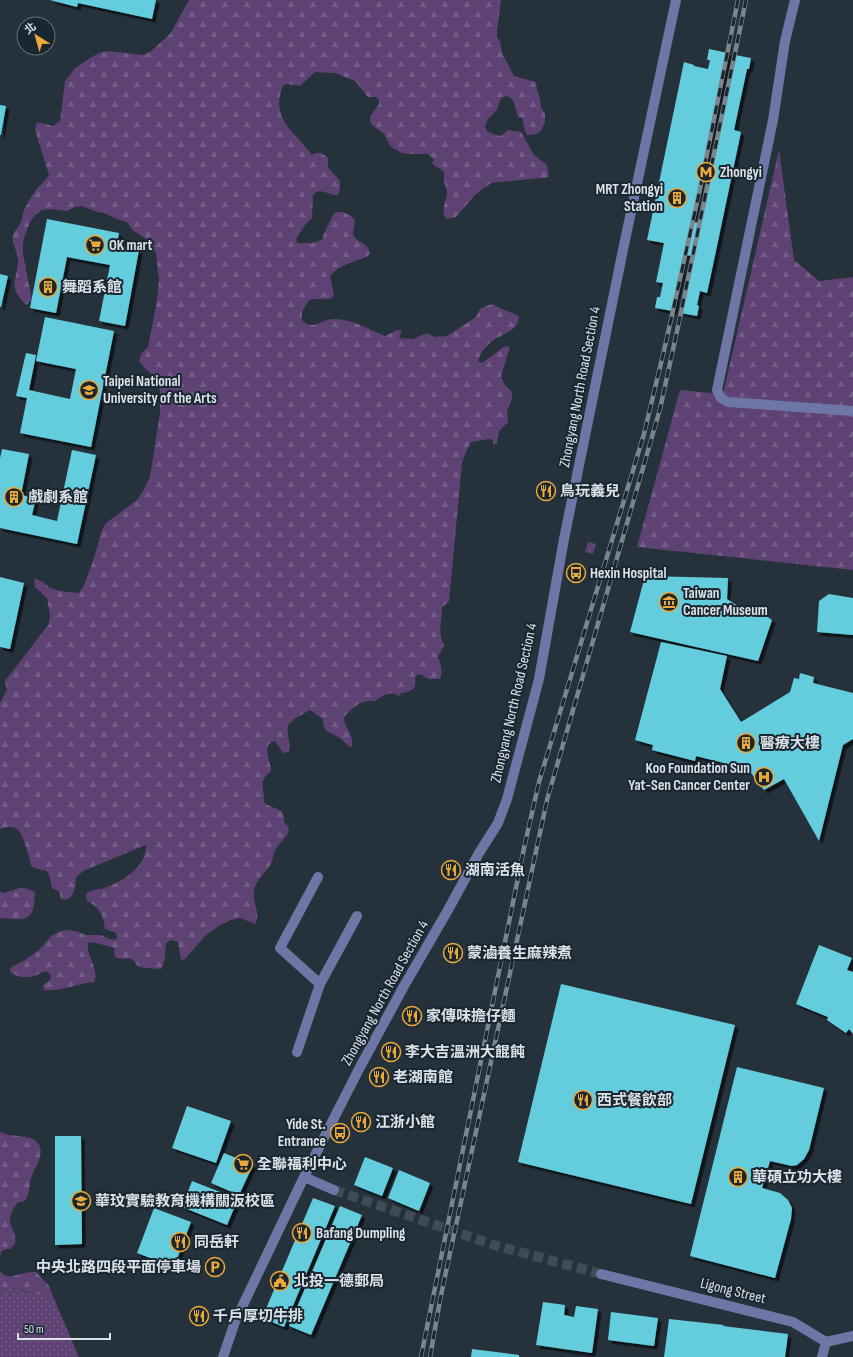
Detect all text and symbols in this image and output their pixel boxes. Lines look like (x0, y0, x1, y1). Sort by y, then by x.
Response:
north arrow (16, 16, 56, 56)
text: 北 (22, 20, 39, 37)
metro station icon: Zhongyi (695, 161, 717, 183)
place label: Zhongyi (720, 163, 762, 182)
place label: MRT Zhongyi Station (596, 180, 663, 216)
building icon: MRT Zhongyi Station (666, 187, 688, 209)
supermarket icon: OK mart (84, 234, 106, 256)
place label: OK mart (109, 236, 152, 255)
building icon: 舞蹈系館 (37, 276, 59, 298)
place label: 舞蹈系館 (62, 278, 122, 297)
street label: Zhongyang North Road Section 4 (555, 305, 605, 469)
place label: Taipei National University of the Arts (103, 372, 217, 408)
school or university icon: Taipei National University of the Arts (78, 379, 100, 401)
restaurant icon: 鳥玩義兒 (535, 480, 557, 502)
place label: 鳥玩義兒 (560, 482, 620, 501)
building icon: 戲劇系館 (3, 486, 25, 508)
place label: 戲劇系館 (28, 488, 88, 507)
bus stop icon: Hexin Hospital (565, 562, 587, 584)
place label: Hexin Hospital (590, 564, 667, 583)
place label: Taiwan Cancer Museum (683, 584, 768, 620)
museum icon: Taiwan Cancer Museum (658, 591, 680, 613)
street label: Zhongyang North Road Section 4 (486, 621, 542, 785)
building icon: 醫療大樓 (735, 732, 757, 754)
place label: 醫療大樓 (760, 734, 820, 753)
place label: Koo Foundation Sun Yat-Sen Cancer Center (628, 759, 750, 795)
hospital icon: Koo Foundation Sun Yat-Sen Cancer Center (753, 766, 775, 788)
restaurant icon: 湖南活魚 (440, 859, 462, 881)
place label: 湖南活魚 (465, 861, 525, 880)
street label: Zhongyang North Road Section 4 (337, 917, 433, 1069)
restaurant icon: 蒙滷養生麻辣煮 (442, 942, 464, 964)
place label: 蒙滷養生麻辣煮 (467, 944, 572, 963)
restaurant icon: 家傳味擔仔麵 (401, 1005, 423, 1027)
place label: 家傳味擔仔麵 (426, 1007, 516, 1026)
restaurant icon: 李大吉溫洲大餛飩 (380, 1041, 402, 1063)
place label: 李大吉溫洲大餛飩 (405, 1043, 525, 1062)
restaurant icon: 老湖南館 (368, 1066, 390, 1088)
place label: 老湖南館 (393, 1068, 453, 1087)
restaurant icon: 西式餐飲部 (572, 1089, 594, 1111)
place label: 西式餐飲部 (597, 1091, 672, 1110)
restaurant icon: 江浙小館 (350, 1111, 372, 1133)
place label: 江浙小館 (375, 1113, 435, 1132)
place label: Yide St. Entrance (278, 1115, 326, 1151)
bus stop icon: Yide St. Entrance (329, 1122, 351, 1144)
supermarket icon: 全聯福利中心 (232, 1153, 254, 1175)
place label: 全聯福利中心 (257, 1155, 347, 1174)
building icon: 華碩立功大樓 (727, 1166, 749, 1188)
place label: 華碩立功大樓 (752, 1168, 842, 1187)
school or university icon: 華玟實驗教育機構關汳校區 (70, 1190, 92, 1212)
place label: 華玟實驗教育機構關汳校區 (95, 1192, 275, 1211)
restaurant icon: Bafang Dumpling (291, 1222, 313, 1244)
place label: Bafang Dumpling (316, 1224, 406, 1243)
restaurant icon: 同岳軒 (169, 1231, 191, 1253)
place label: 同岳軒 (194, 1233, 239, 1252)
parking icon: 中央北路四段平面停車場 (204, 1256, 226, 1278)
place label: 中央北路四段平面停車場 (36, 1258, 201, 1277)
public building icon: 北投一德郵局 (269, 1270, 291, 1292)
place label: 北投一德郵局 (294, 1272, 384, 1291)
street label: Ligong Street (698, 1274, 768, 1308)
restaurant icon: 千戶厚切牛排 (188, 1305, 210, 1327)
place label: 千戶厚切牛排 (213, 1307, 303, 1326)
scale bar (18, 1315, 110, 1341)
text: 50 m (24, 1322, 44, 1337)

